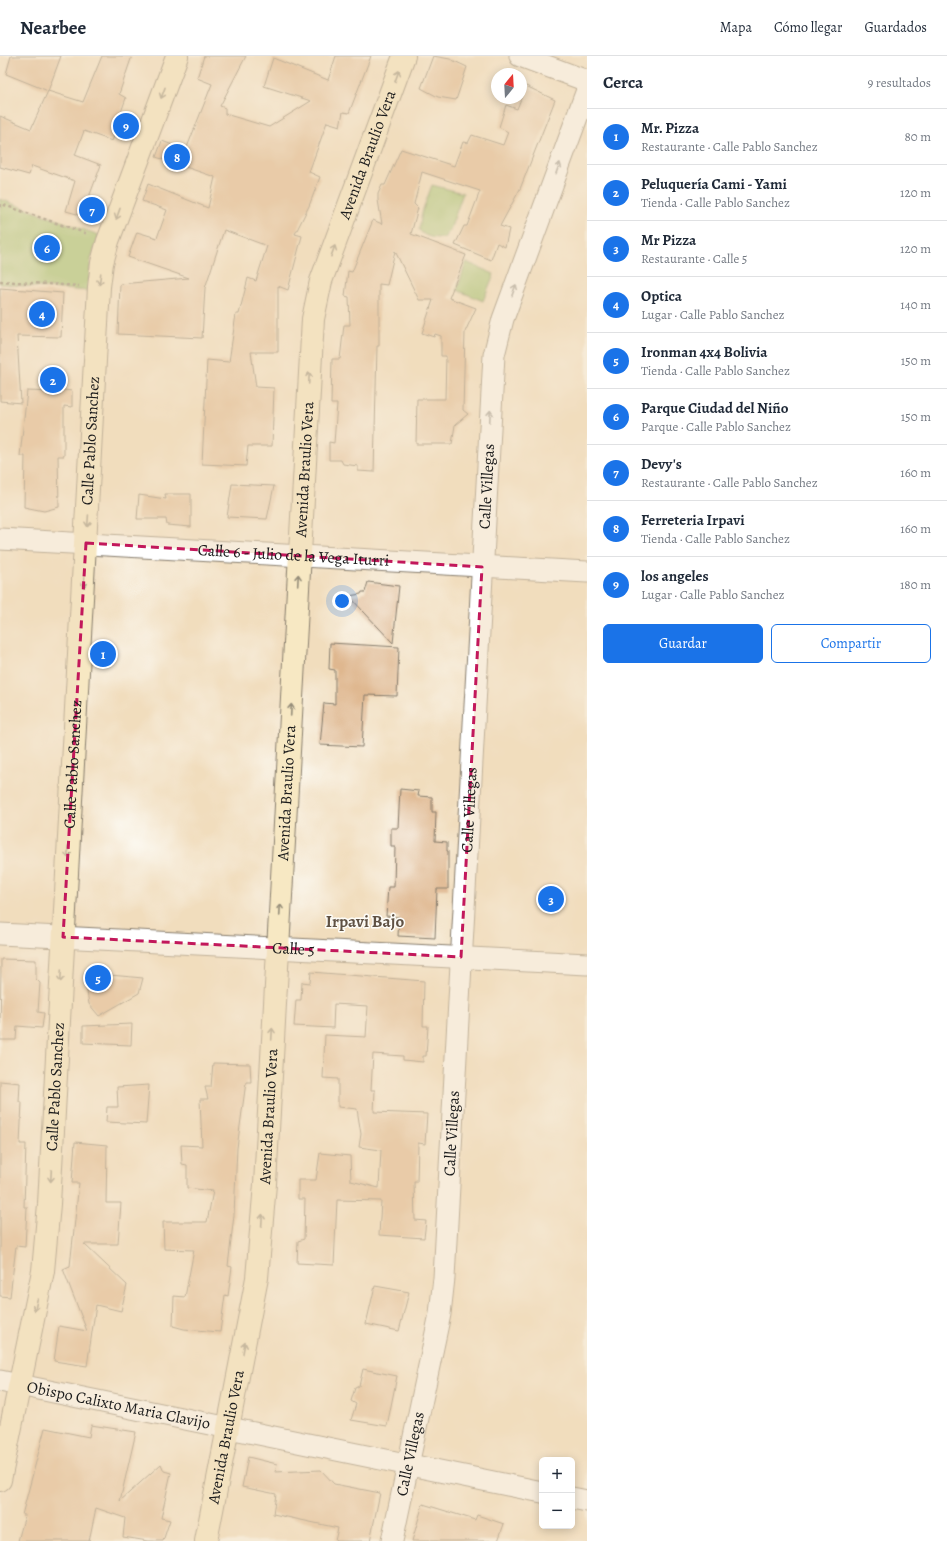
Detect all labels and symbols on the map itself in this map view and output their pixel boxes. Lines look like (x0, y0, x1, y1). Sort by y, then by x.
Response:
north arrow (491, 68, 527, 104)
one-way arrow (393, 71, 401, 83)
one-way arrow (159, 86, 167, 98)
street label: Avenida Braulio Vera (333, 87, 402, 223)
pin: 9 (113, 111, 139, 141)
pin: 8 (164, 142, 190, 172)
one-way arrow (555, 162, 563, 174)
pin: 7 (79, 195, 105, 225)
one-way arrow (114, 208, 122, 220)
pin: 6 (34, 233, 60, 263)
one-way arrow (329, 245, 337, 257)
one-way arrow (97, 272, 104, 285)
one-way arrow (510, 284, 518, 296)
pin: 4 (29, 299, 55, 329)
pin: 2 (40, 365, 66, 395)
one-way arrow (306, 372, 313, 385)
street label: Calle Pablo Sanchez (76, 376, 105, 506)
street label: Avenida Braulio Vera (290, 400, 319, 539)
one-way arrow (487, 410, 494, 423)
street label: Calle Villegas (474, 443, 500, 530)
one-way arrow (84, 514, 91, 527)
street label: Calle 6 - Julio de la Vega Iturri (197, 539, 390, 572)
one-way arrow (294, 574, 302, 587)
one-way arrow (80, 575, 88, 588)
your location (332, 591, 352, 611)
pin: 1 (90, 639, 116, 669)
street label: Calle Pablo Sanchez (58, 699, 87, 829)
one-way arrow (287, 704, 295, 717)
street label: Avenida Braulio Vera (272, 724, 301, 862)
street label: Calle Villegas (456, 766, 483, 853)
one-way arrow (65, 845, 72, 858)
pin: 3 (538, 884, 564, 914)
one-way arrow (276, 904, 284, 917)
district label: Irpavi Bajo (326, 910, 404, 933)
street label: Calle 5 (272, 937, 316, 961)
pin: 5 (85, 963, 111, 993)
one-way arrow (58, 969, 65, 982)
street label: Calle Pablo Sanchez (41, 1022, 70, 1152)
one-way arrow (269, 1028, 276, 1041)
street label: Avenida Braulio Vera (254, 1047, 284, 1186)
street label: Calle Villegas (439, 1090, 465, 1177)
one-way arrow (47, 1169, 55, 1182)
one-way arrow (258, 1214, 266, 1227)
one-way arrow (32, 1298, 40, 1311)
one-way arrow (241, 1342, 249, 1355)
street label: Avenida Braulio Vera (202, 1368, 250, 1507)
street label: Obispo Calixto Maria Clavijo (25, 1376, 212, 1435)
street label: Calle Villegas (391, 1410, 430, 1498)

